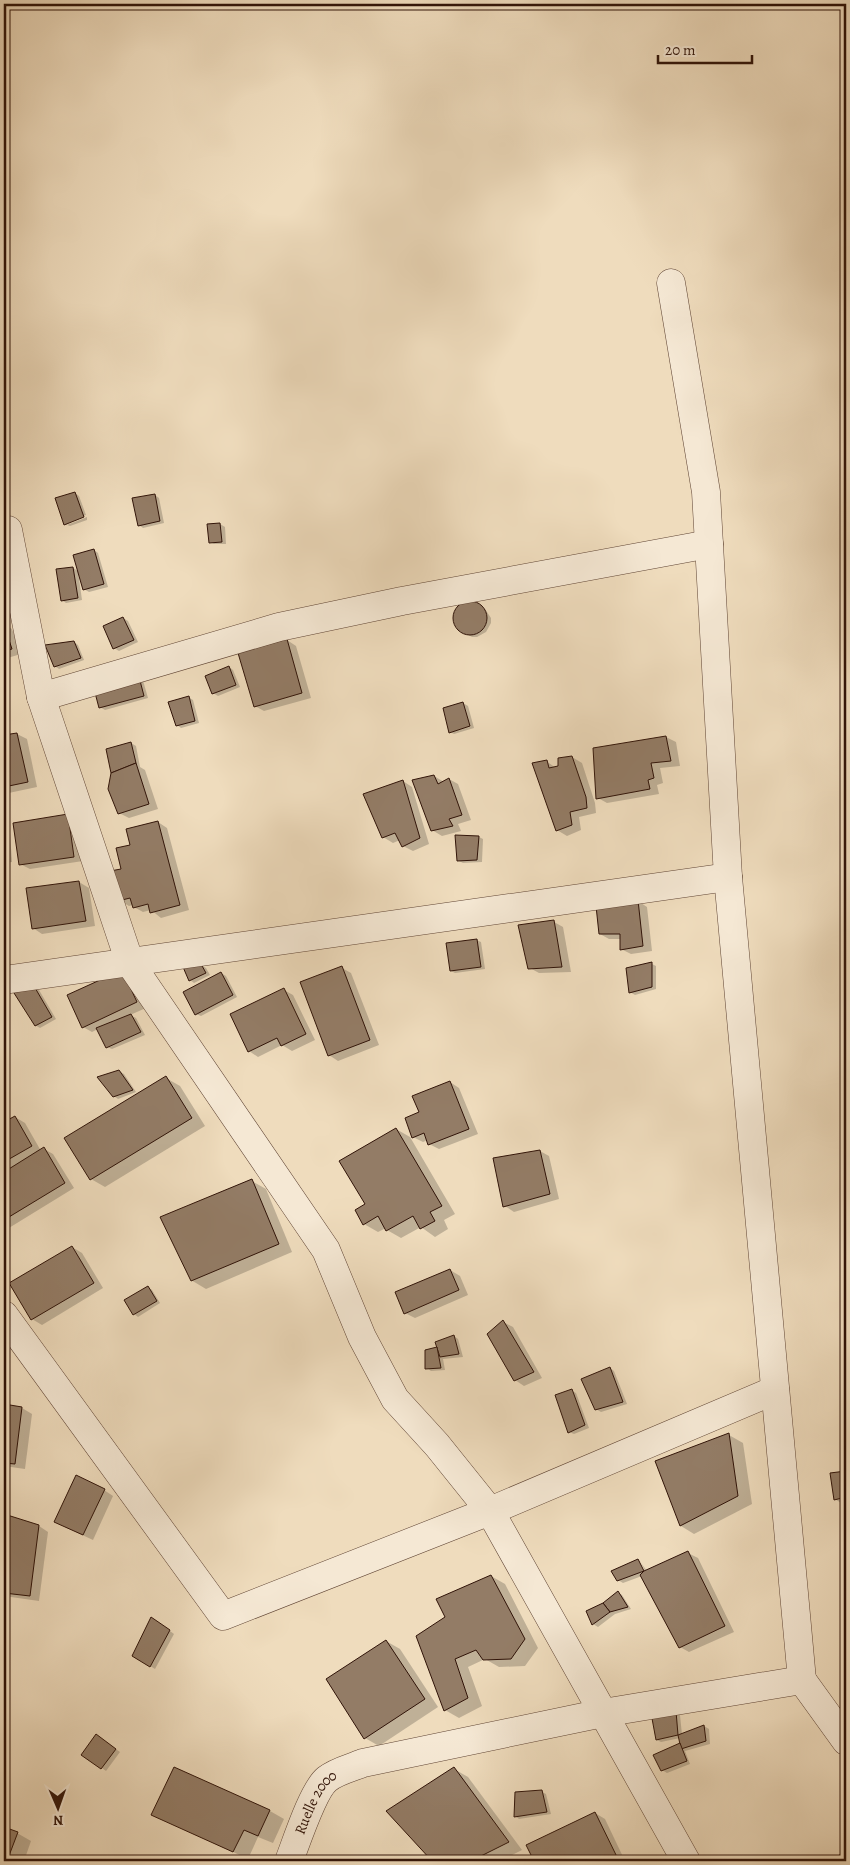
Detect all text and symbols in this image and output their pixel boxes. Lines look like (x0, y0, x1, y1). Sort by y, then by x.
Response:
scale bar (658, 32, 751, 64)
text: 20 m (665, 40, 696, 60)
street label: Ruelle 2000 (290, 1765, 340, 1837)
north arrow (32, 1782, 82, 1832)
text: N (53, 1811, 64, 1830)

